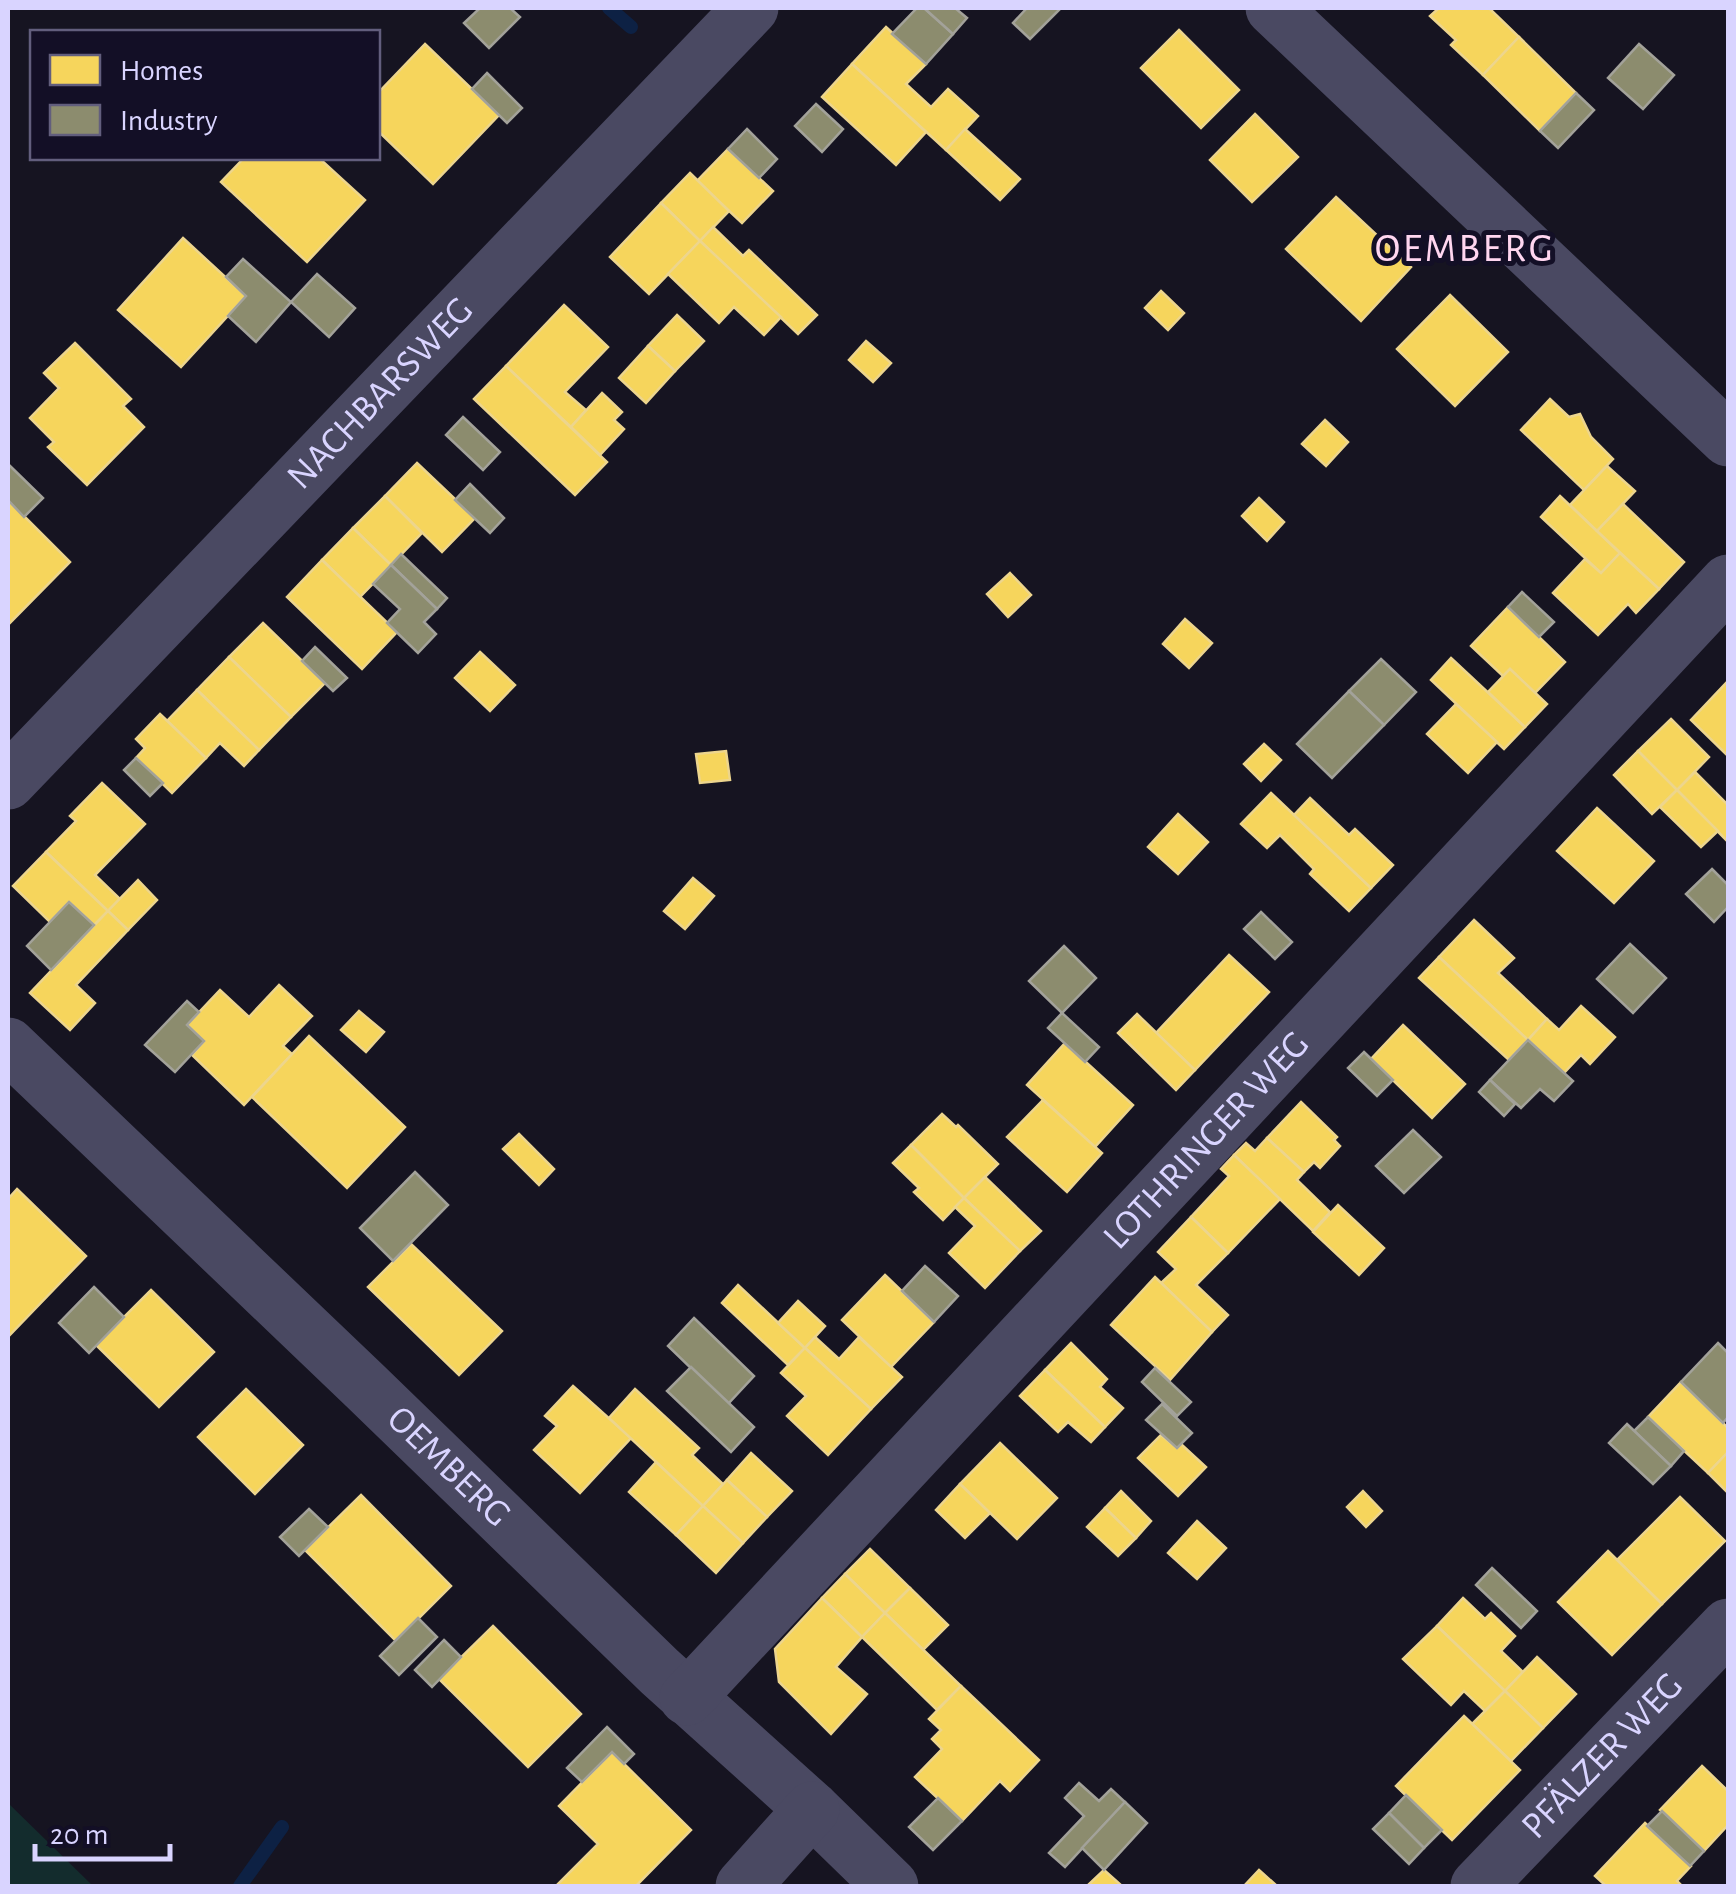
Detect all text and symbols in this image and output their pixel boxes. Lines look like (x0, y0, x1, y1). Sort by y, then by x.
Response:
legend (30, 30, 380, 160)
text: Homes (120, 56, 203, 86)
text: Industry (120, 106, 218, 136)
district label: OEMBERG (1375, 229, 1555, 269)
street label: NACHBARSWEG (281, 291, 481, 497)
street label: LOTHRINGER WEG (1097, 1025, 1317, 1257)
street label: OEMBERG (380, 1399, 517, 1534)
street label: PFÄLZER WEG (1515, 1666, 1690, 1846)
scale bar (35, 1799, 170, 1861)
text: 20 m (50, 1820, 108, 1850)

